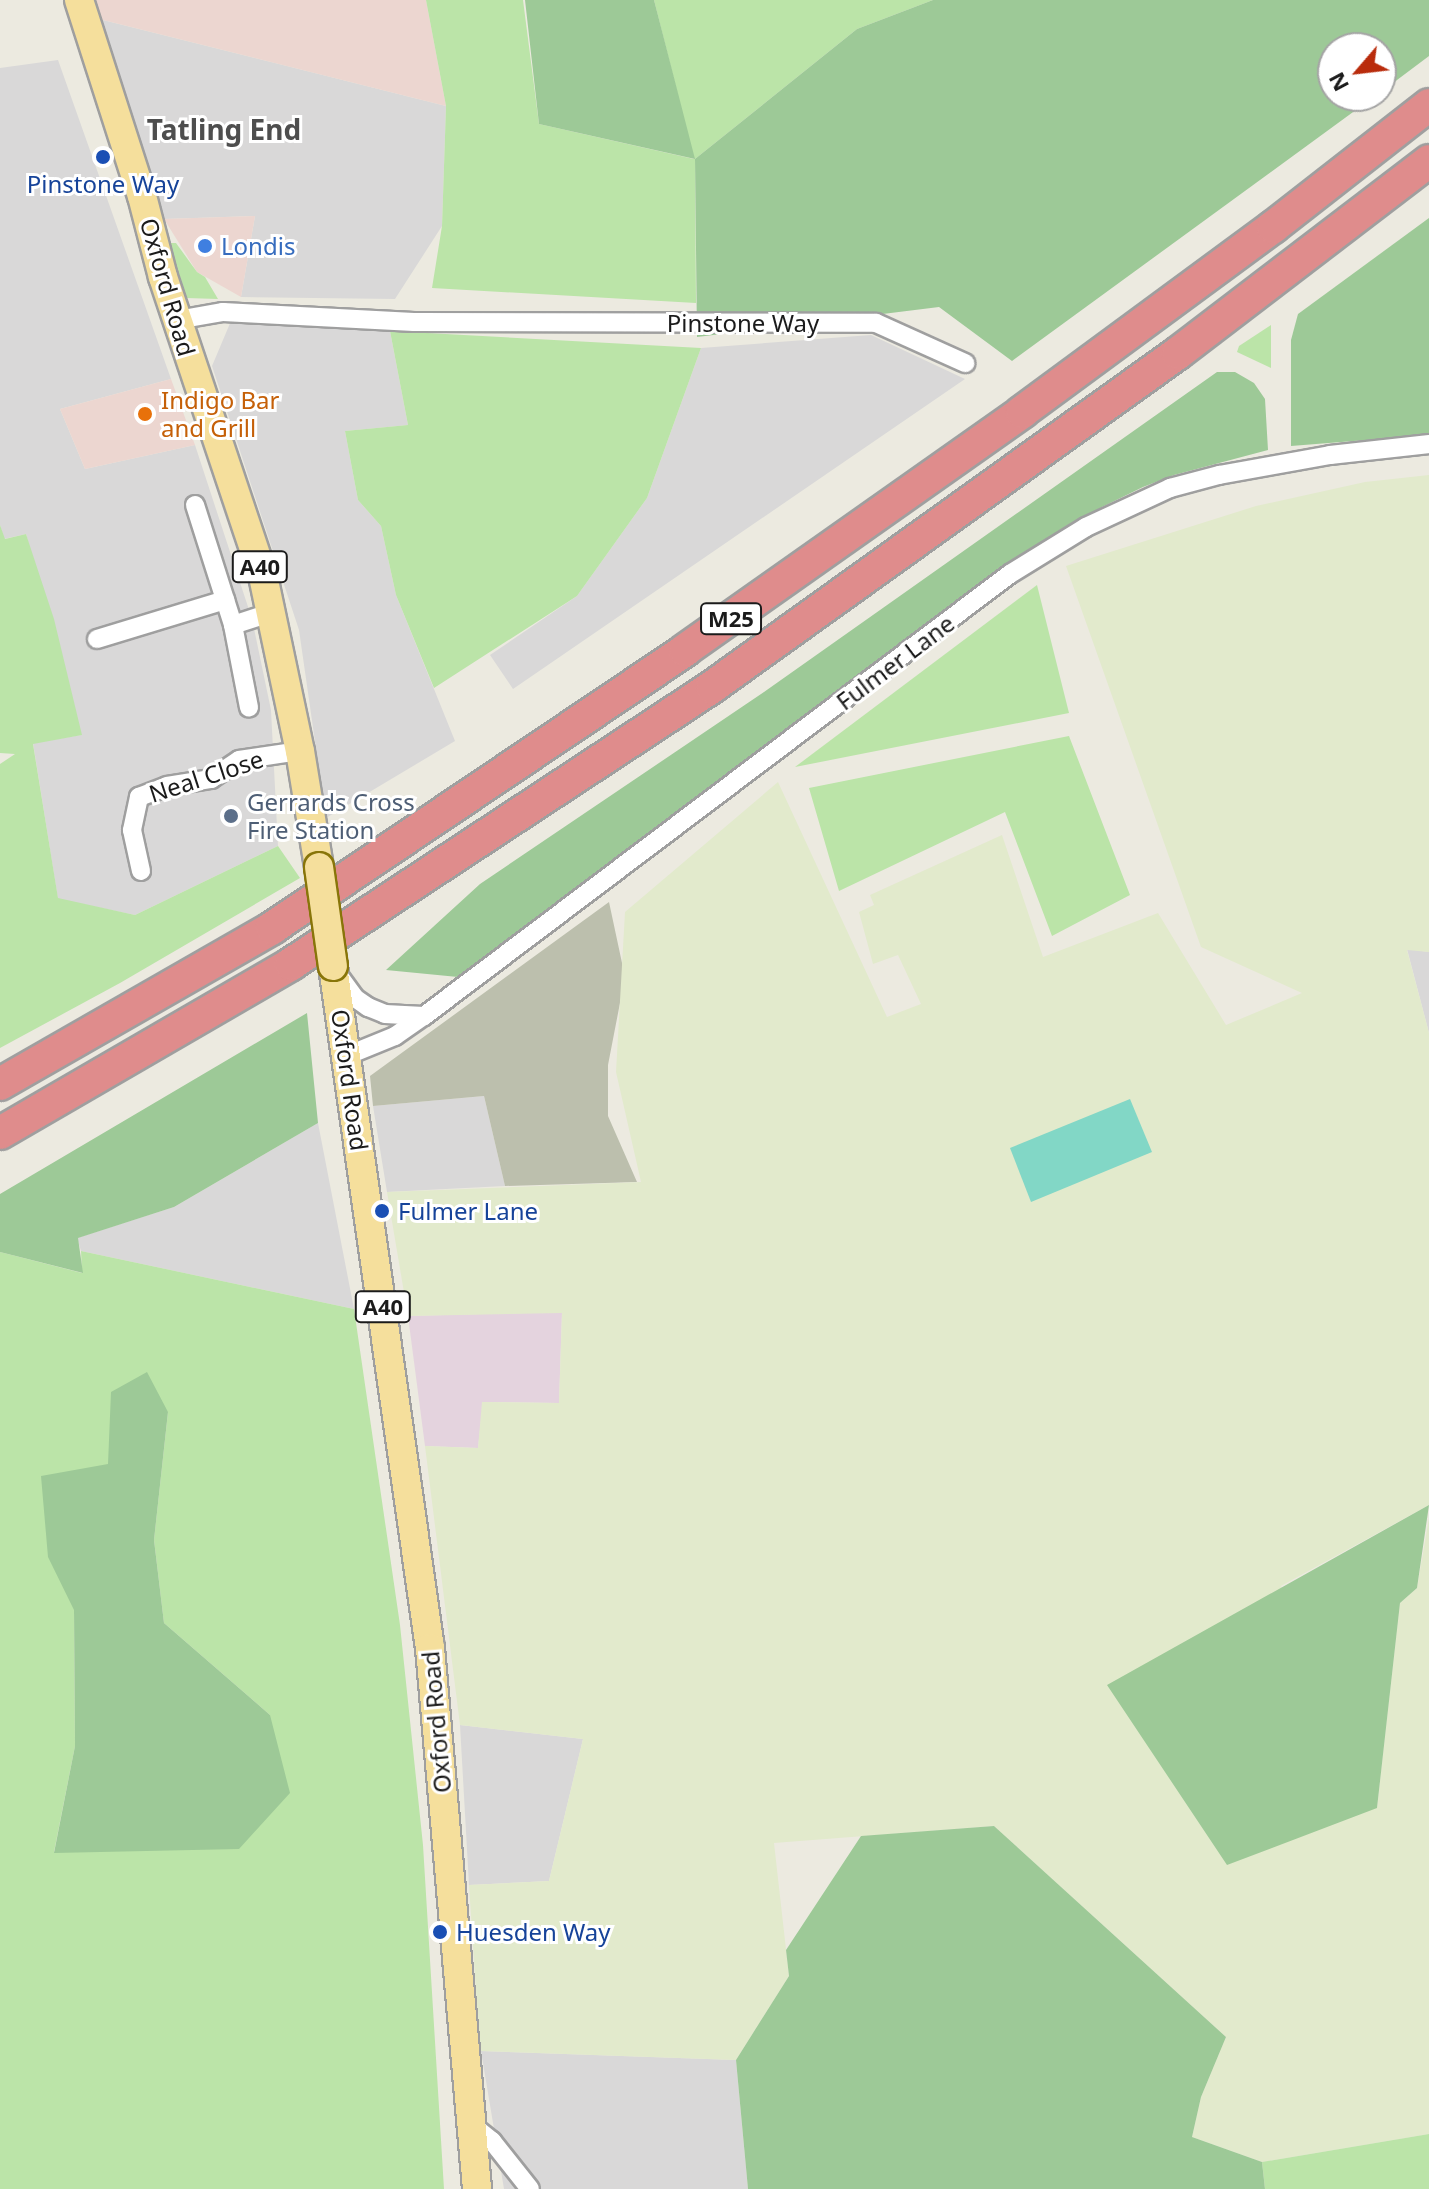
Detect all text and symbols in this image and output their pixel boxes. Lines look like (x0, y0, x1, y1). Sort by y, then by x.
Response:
north arrow (1317, 32, 1397, 112)
text: N (1320, 67, 1355, 97)
district label: Tatling End (147, 112, 301, 146)
marker: Pinstone Way (94, 148, 112, 166)
place label: Pinstone Way (27, 170, 179, 198)
street label: Oxford Road (135, 215, 201, 359)
place label: Londis (221, 232, 295, 260)
marker: Londis (196, 237, 214, 255)
street label: Pinstone Way (667, 309, 819, 337)
place label: Indigo Bar and Grill (161, 386, 279, 442)
marker: Indigo Bar and Grill (136, 405, 154, 423)
road number: A40 (230, 549, 290, 585)
road number: M25 (699, 601, 763, 637)
street label: Fulmer Lane (830, 608, 960, 716)
street label: Neal Close (145, 744, 267, 808)
place label: Gerrards Cross Fire Station (247, 788, 415, 844)
marker: Gerrards Cross Fire Station (222, 807, 240, 825)
street label: Oxford Road (326, 1008, 374, 1152)
place label: Fulmer Lane (398, 1197, 538, 1225)
marker: Fulmer Lane (373, 1202, 391, 1220)
road number: A40 (353, 1289, 413, 1325)
street label: Oxford Road (415, 1650, 457, 1794)
place label: Huesden Way (456, 1918, 611, 1946)
marker: Huesden Way (431, 1923, 449, 1941)

